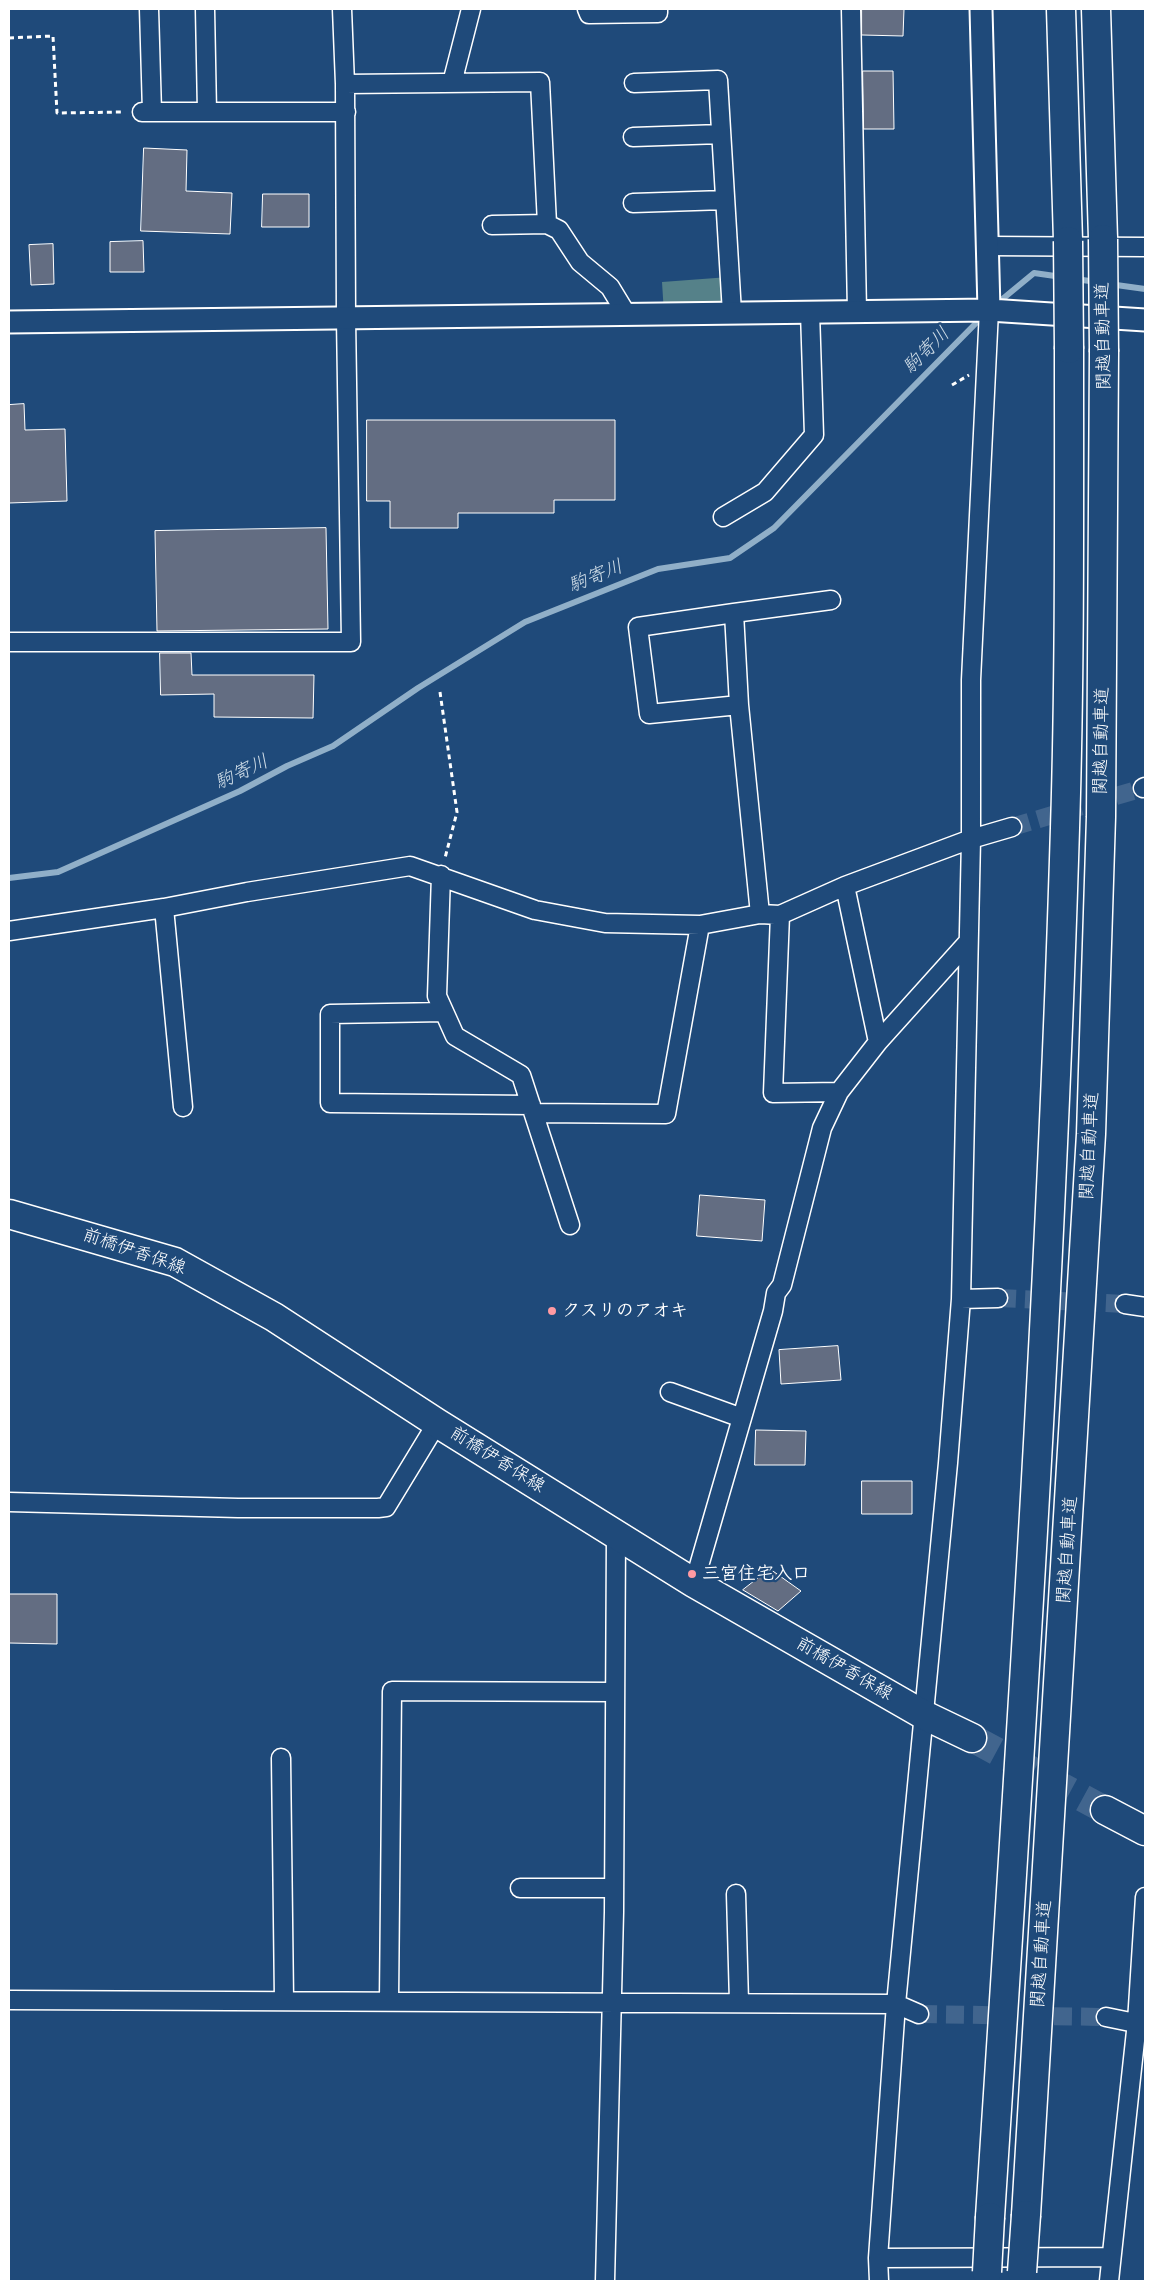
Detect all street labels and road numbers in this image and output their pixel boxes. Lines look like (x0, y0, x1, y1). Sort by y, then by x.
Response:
street label: 関越自動車道 (1092, 282, 1116, 390)
street label: 関越自動車道 (1090, 687, 1114, 795)
street label: 関越自動車道 (1076, 1092, 1104, 1200)
street label: 前橋伊香保線 (79, 1224, 189, 1280)
street label: 前橋伊香保線 (445, 1422, 549, 1498)
street label: 関越自動車道 (1053, 1495, 1083, 1605)
street label: 前橋伊香保線 (792, 1633, 896, 1705)
street label: 関越自動車道 (1027, 1899, 1057, 2009)

